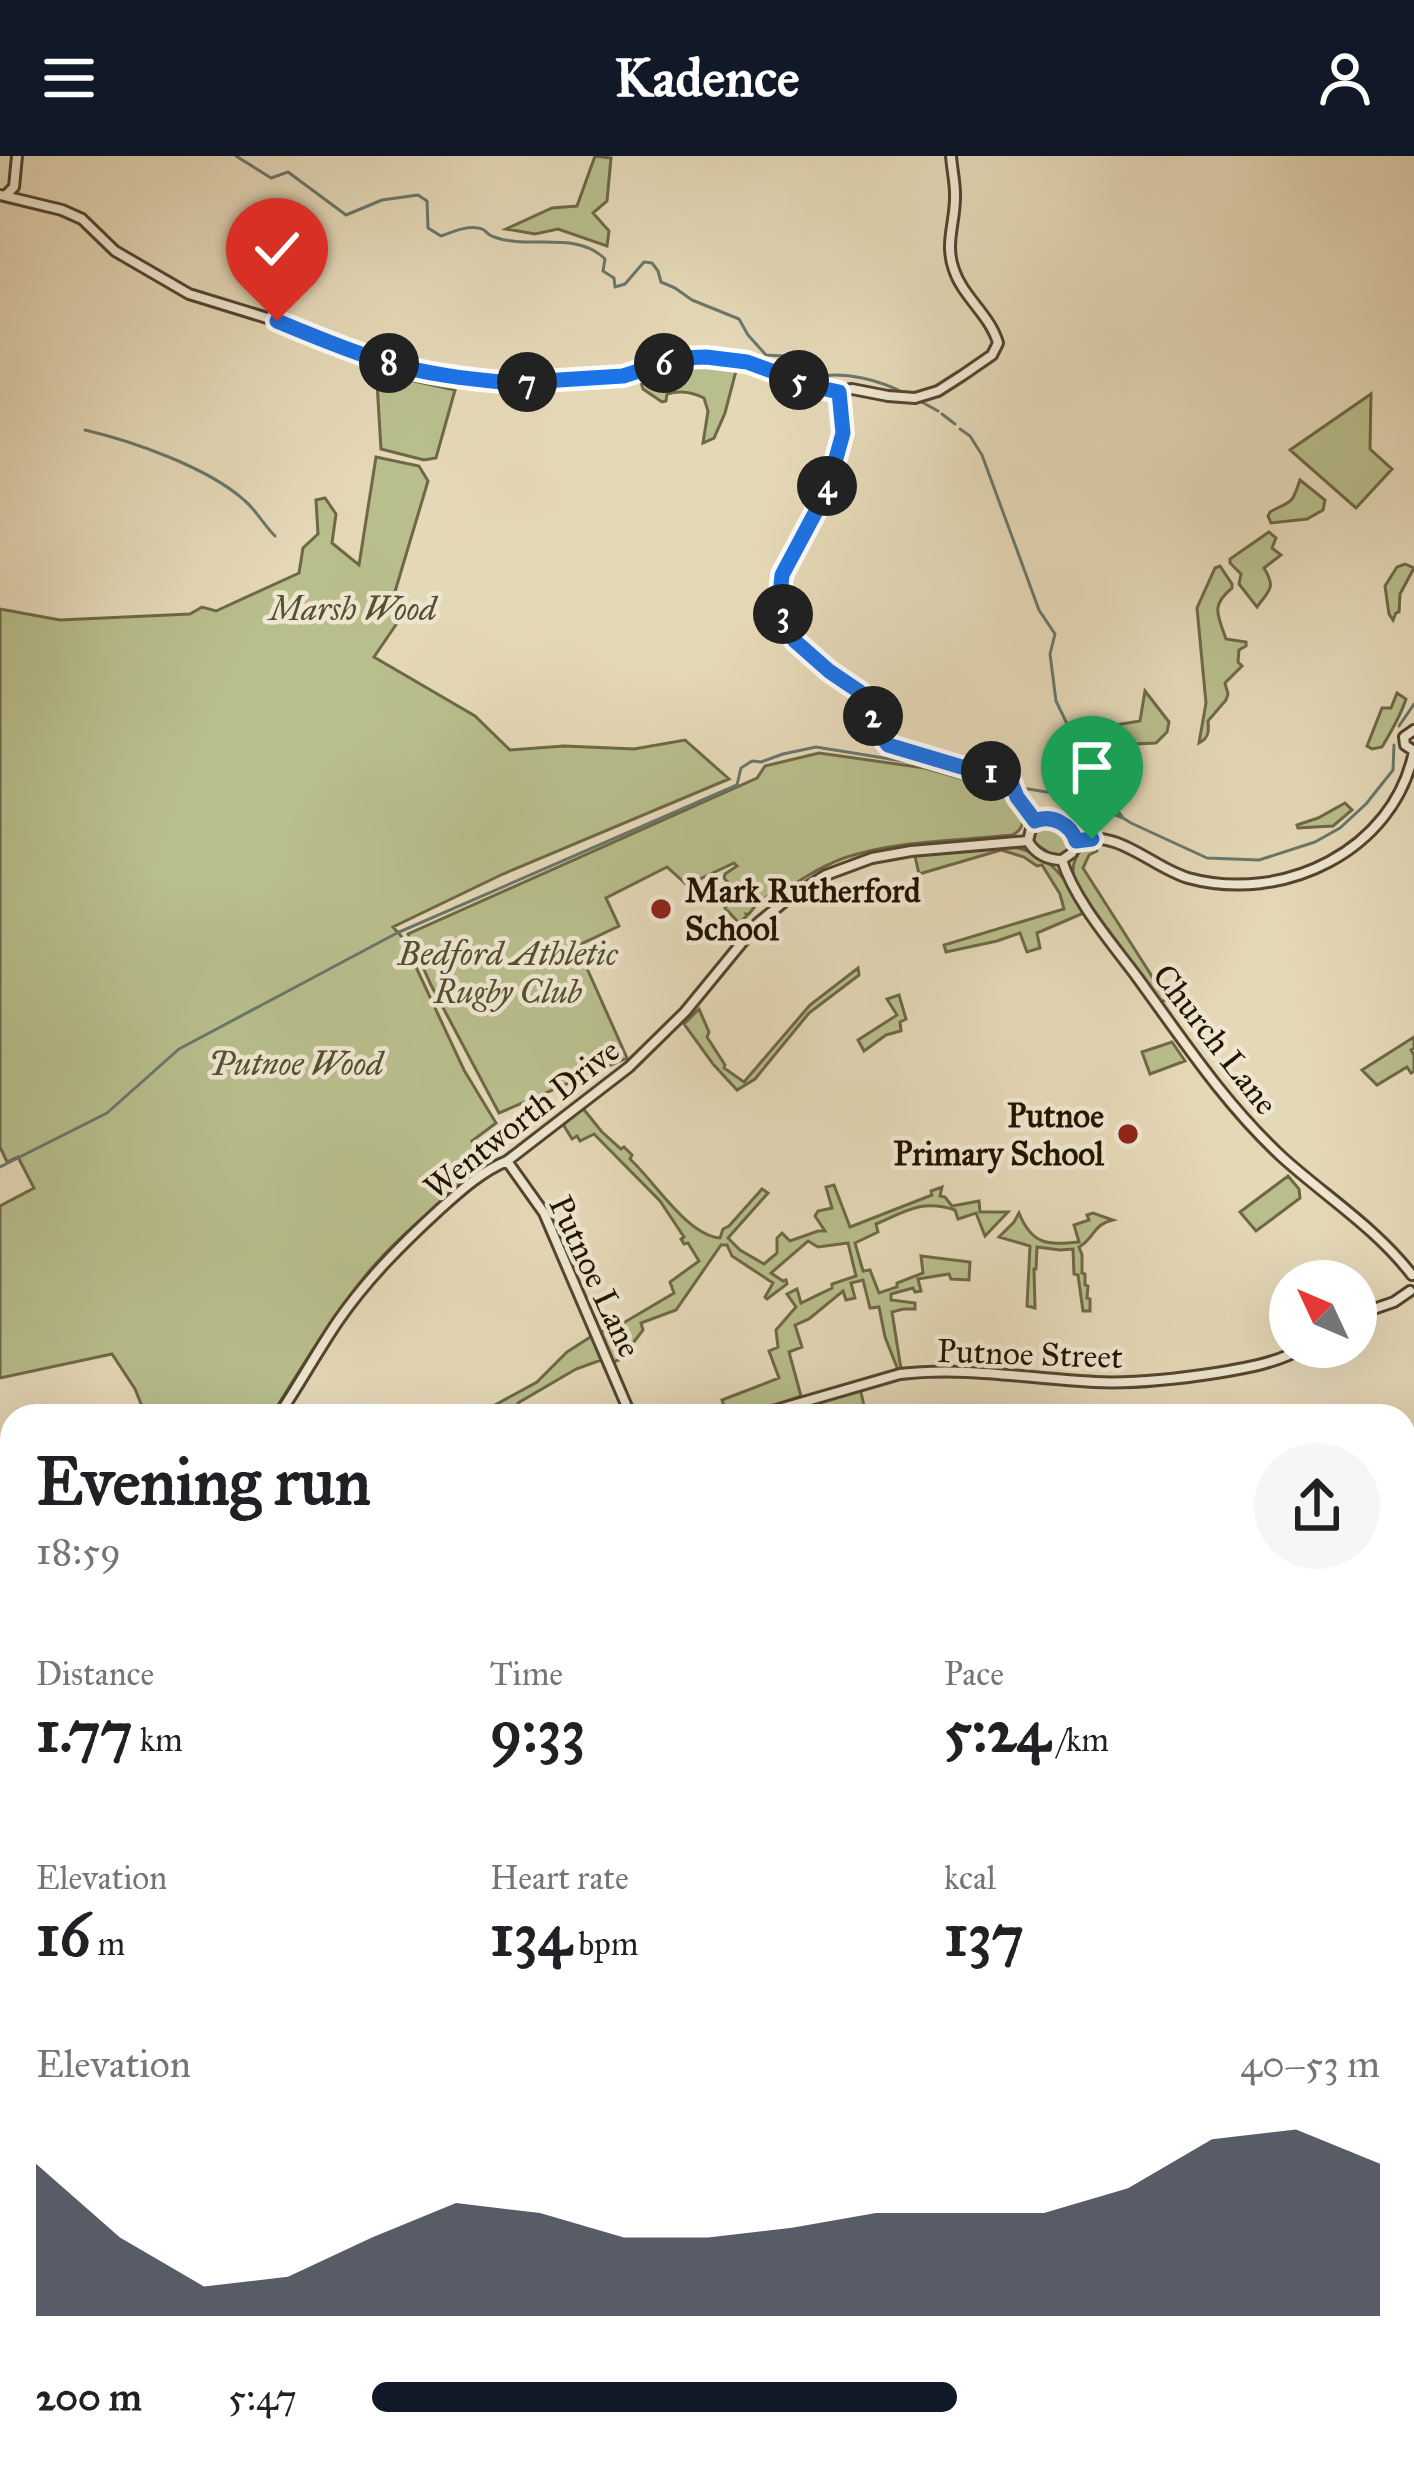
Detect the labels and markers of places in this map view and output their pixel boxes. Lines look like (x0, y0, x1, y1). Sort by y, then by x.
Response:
pin (226, 198, 328, 321)
pin: 8 (359, 333, 419, 393)
pin: 6 (634, 333, 694, 393)
pin: 5 (769, 350, 829, 410)
pin: 7 (497, 352, 557, 412)
pin: 4 (797, 456, 857, 516)
pin: 3 (753, 584, 813, 644)
pin: 2 (843, 686, 903, 746)
pin (1041, 716, 1143, 839)
pin: 1 (961, 741, 1021, 801)
place label: Mark Rutherford School (685, 871, 921, 949)
marker: Mark Rutherford School (648, 896, 674, 922)
place label: Putnoe Primary School (894, 1096, 1105, 1174)
marker: Putnoe Primary School (1115, 1121, 1141, 1147)

